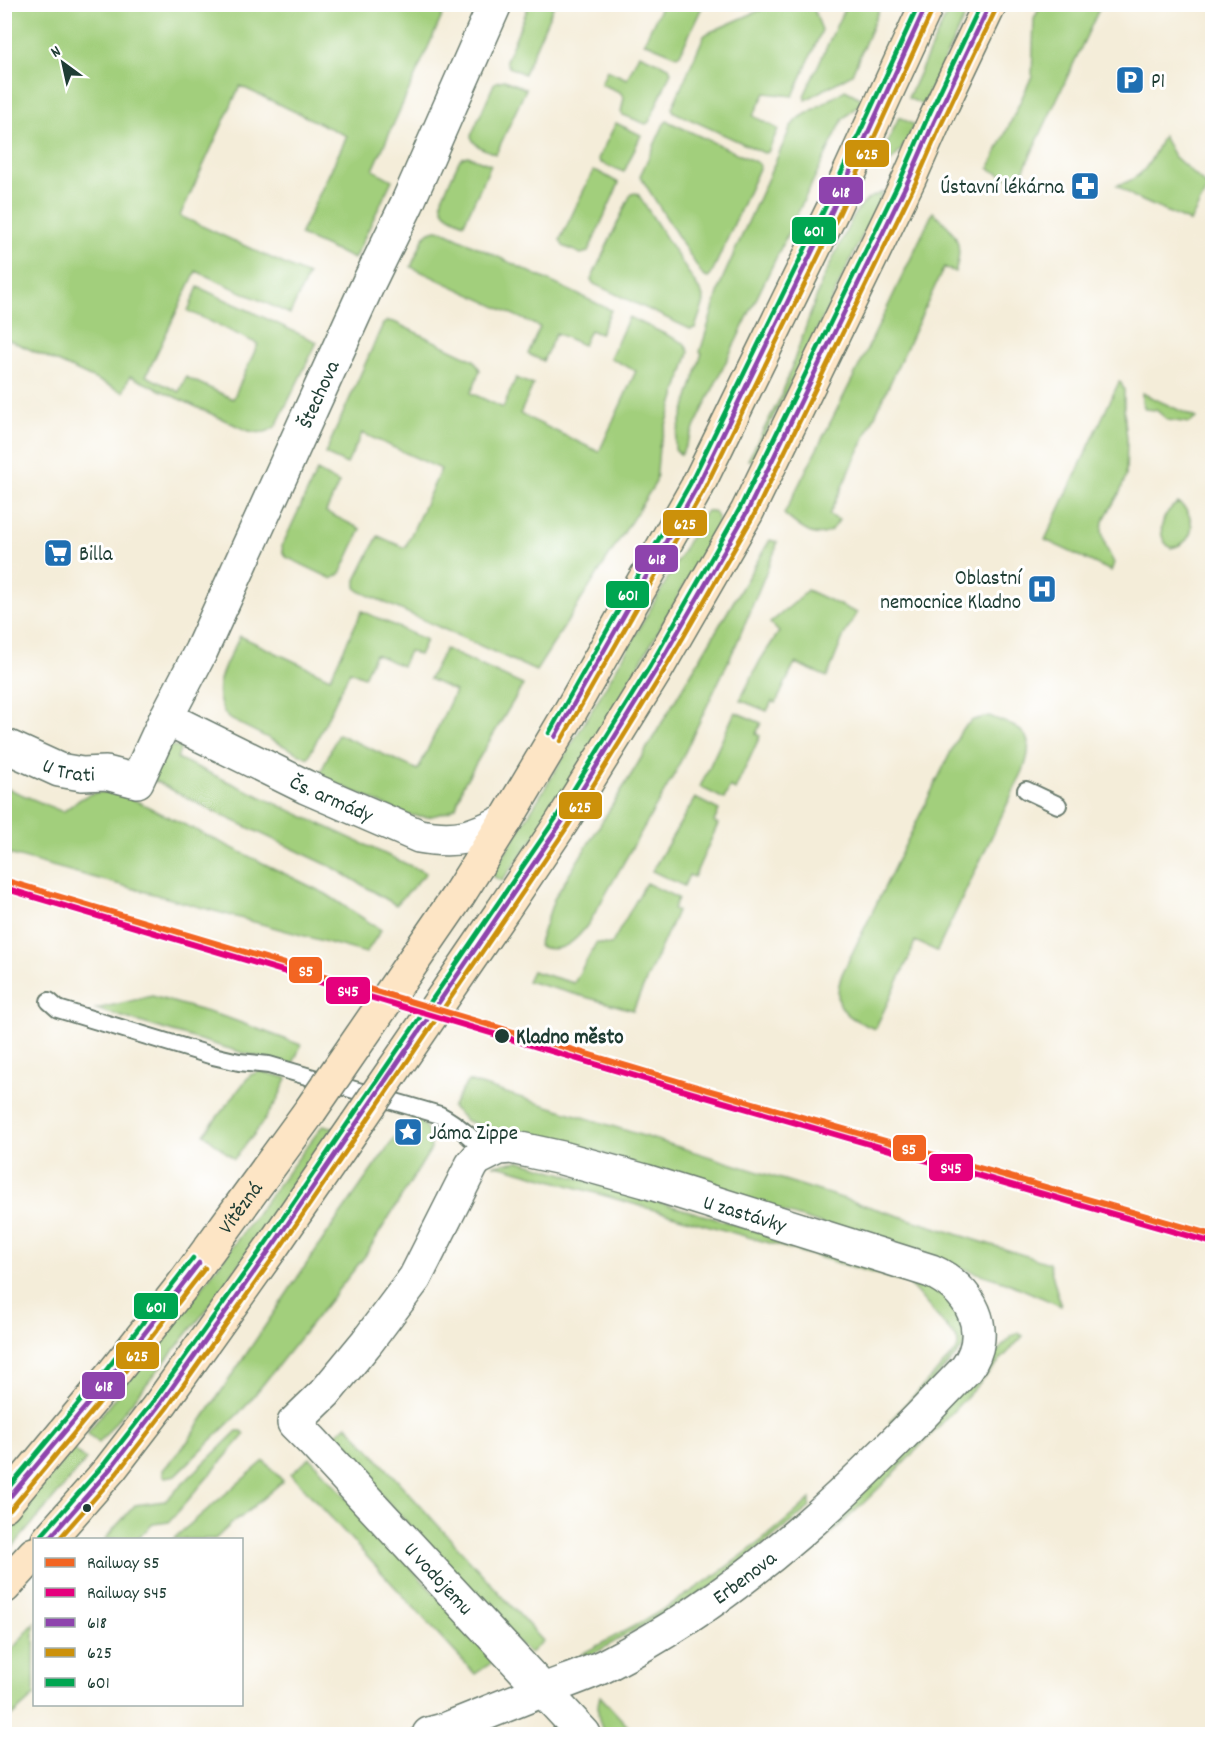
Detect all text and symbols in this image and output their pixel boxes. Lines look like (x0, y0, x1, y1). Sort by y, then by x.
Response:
north arrow (33, 33, 93, 93)
text: N (47, 41, 66, 64)
parking icon: P1 (1114, 64, 1146, 96)
place label: P1 (1151, 68, 1165, 98)
line badge: 625 (844, 139, 890, 168)
text: 625 (856, 144, 878, 167)
pharmacy icon: Ústavní lékárna (1069, 170, 1101, 202)
place label: Ústavní lékárna (940, 174, 1065, 204)
line badge: 618 (818, 176, 864, 205)
text: 618 (832, 182, 850, 205)
line badge: 601 (791, 216, 837, 245)
text: 601 (804, 221, 824, 244)
street label: Štechova (292, 355, 350, 434)
line badge: 625 (662, 509, 708, 537)
text: 625 (674, 514, 696, 537)
supermarket icon: Billa (42, 537, 74, 569)
place label: Billa (79, 541, 114, 571)
line badge: 618 (634, 544, 679, 573)
text: 618 (648, 549, 666, 572)
place label: Oblastní nemocnice Kladno (880, 565, 1023, 619)
hospital icon: Oblastní nemocnice Kladno (1026, 573, 1058, 605)
line badge: 601 (605, 580, 650, 609)
text: 601 (618, 585, 638, 608)
street label: U Trati (36, 752, 95, 792)
street label: Čs. armády (283, 769, 377, 832)
line badge: 625 (558, 791, 603, 820)
text: 625 (569, 797, 591, 820)
line badge: S5 (288, 956, 323, 984)
text: S5 (299, 961, 313, 984)
line badge: S45 (325, 976, 371, 1005)
text: S45 (337, 981, 359, 1004)
place label: Kladno město (516, 1024, 624, 1054)
marker: Kladno město (493, 1027, 511, 1045)
place icon: Jáma Zippe (392, 1116, 424, 1148)
place label: Jáma Zippe (429, 1120, 518, 1150)
line badge: S5 (892, 1134, 927, 1162)
text: S5 (902, 1139, 916, 1162)
line badge: S45 (928, 1153, 974, 1182)
text: S45 (940, 1158, 962, 1181)
street label: Vítězná (213, 1176, 272, 1242)
street label: U zastávky (699, 1189, 790, 1243)
line badge: 601 (133, 1292, 179, 1320)
text: 601 (146, 1297, 166, 1320)
line badge: 625 (115, 1341, 160, 1370)
text: 625 (126, 1346, 148, 1369)
line badge: 618 (81, 1371, 126, 1400)
text: 618 (95, 1376, 113, 1399)
unlabelled marker (81, 1502, 93, 1514)
street label: U vodojemu (395, 1537, 479, 1623)
legend (33, 1538, 243, 1706)
street label: Erbenova (708, 1544, 785, 1614)
text: Railway S5 (87, 1552, 160, 1577)
text: Railway S45 (87, 1582, 167, 1607)
text: 618 (87, 1612, 107, 1637)
text: 625 (87, 1642, 112, 1667)
text: 601 (87, 1672, 110, 1697)

